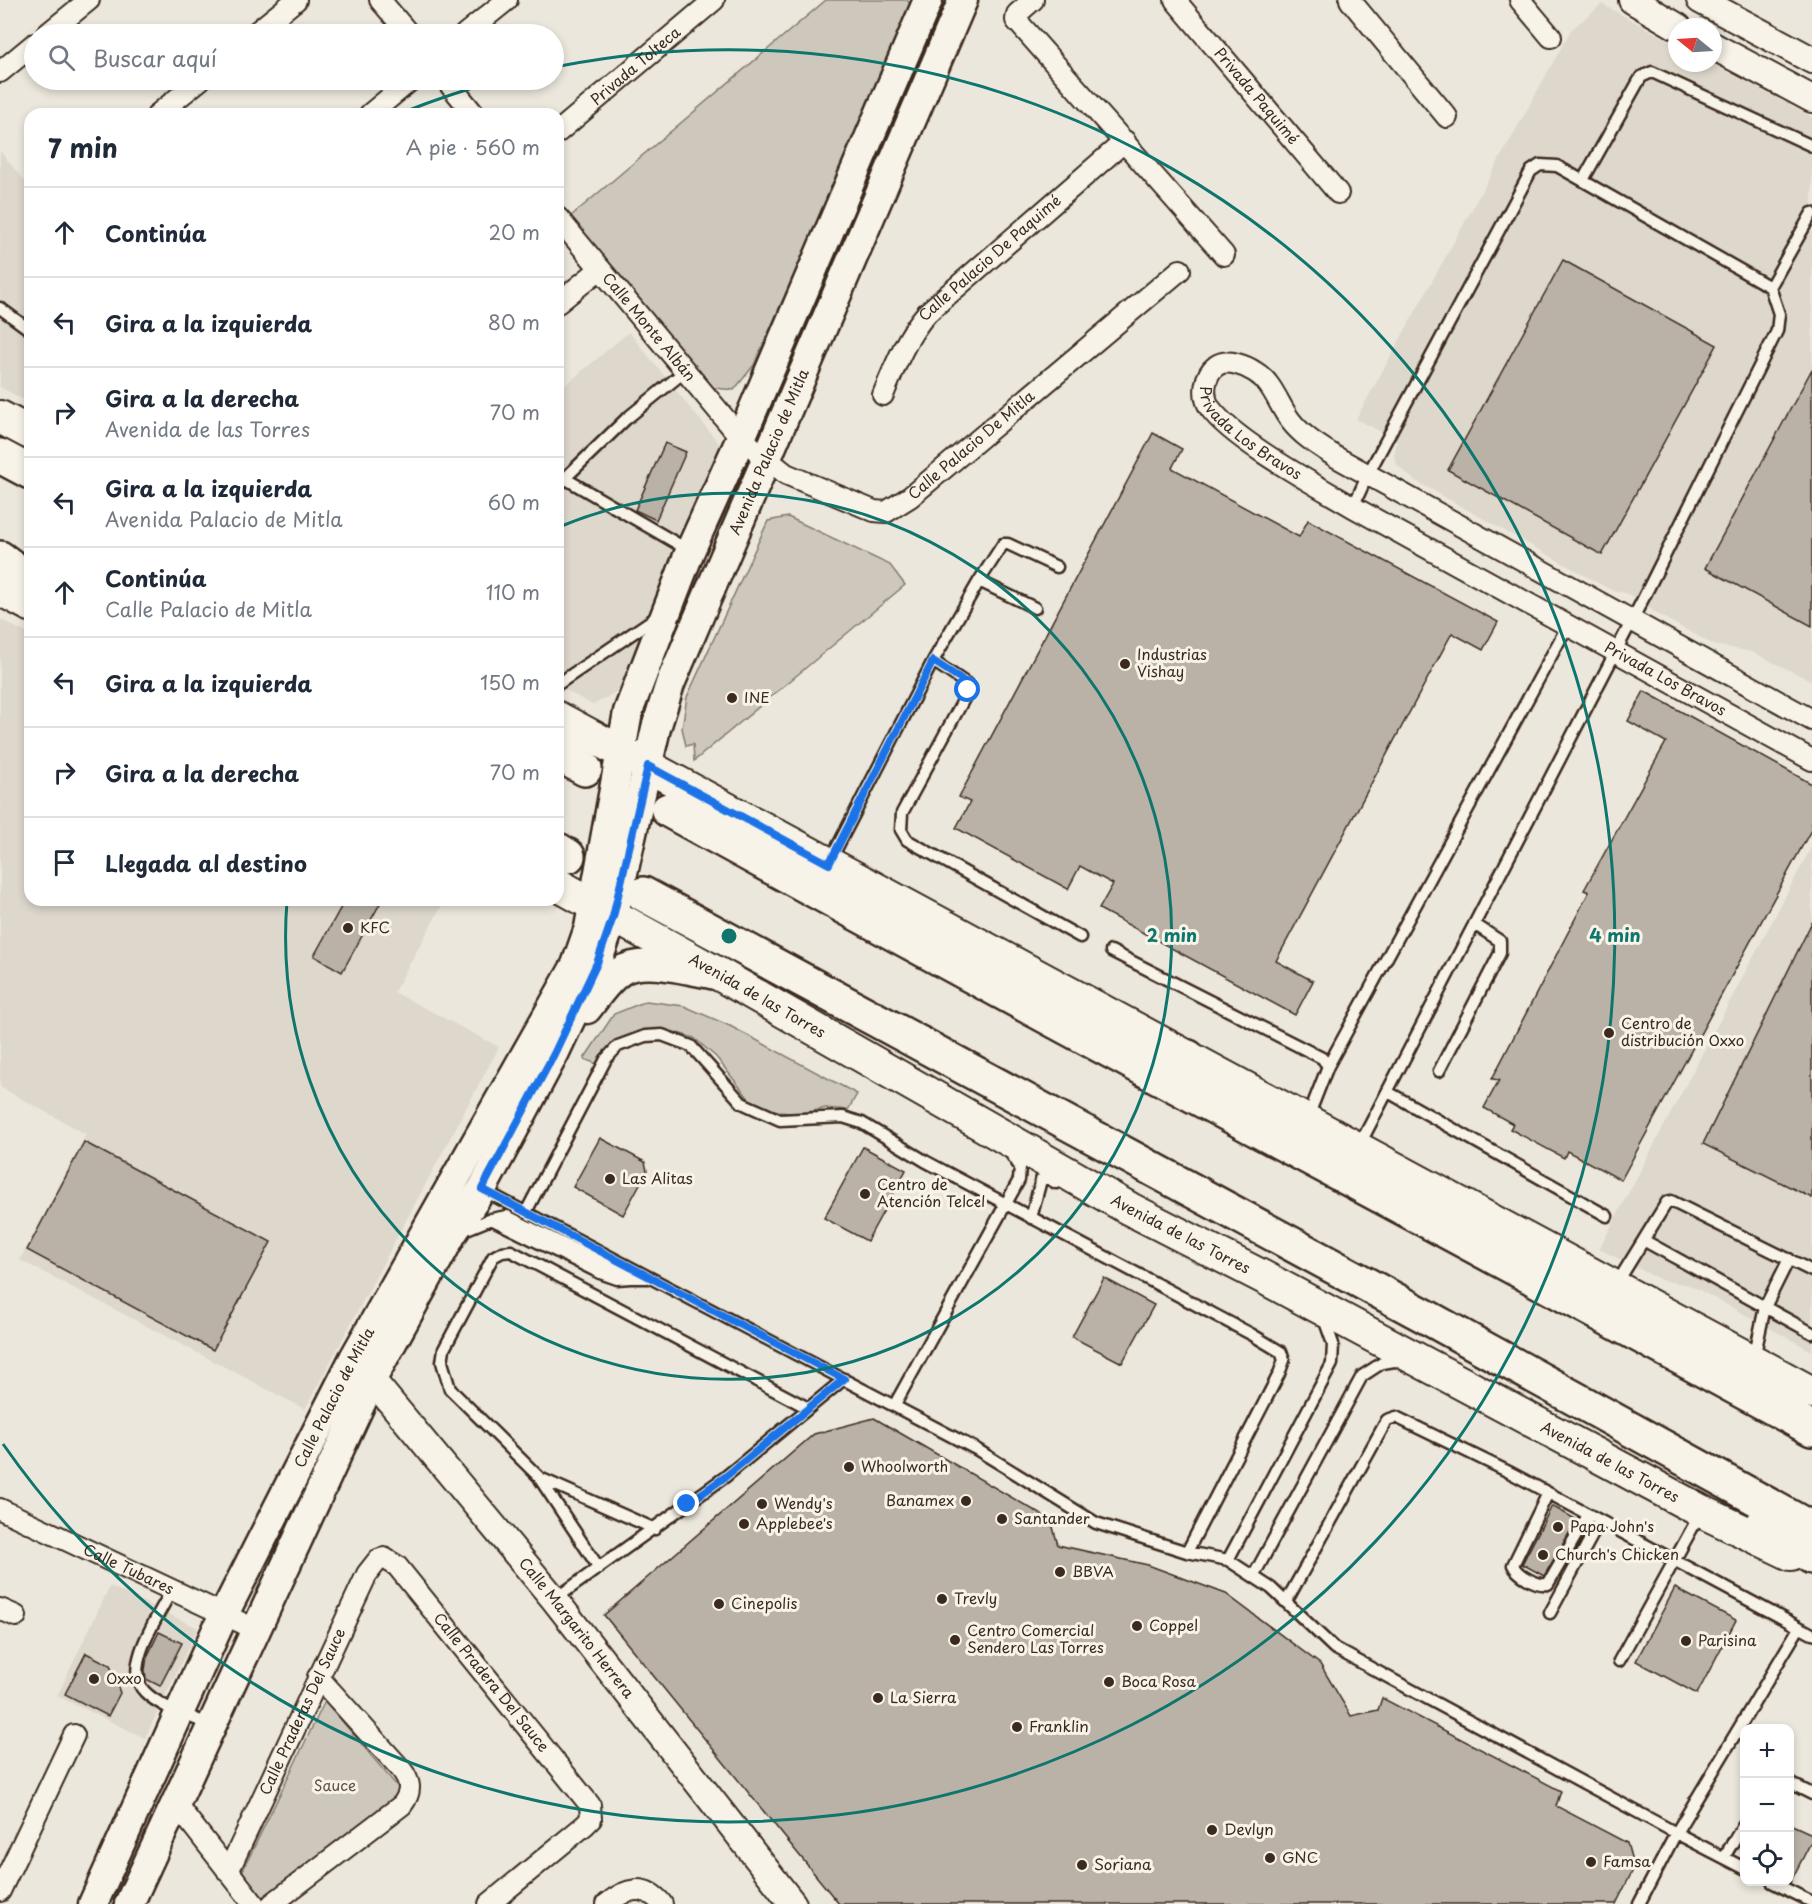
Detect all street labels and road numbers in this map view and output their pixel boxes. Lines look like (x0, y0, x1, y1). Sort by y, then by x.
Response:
street label: Privada Tolteca (585, 20, 685, 110)
street label: Privada Paquimé (1210, 42, 1305, 149)
street label: Calle Palacio De Paquimé (912, 189, 1065, 325)
street label: Calle Monte Albán (598, 267, 702, 386)
street label: Avenida Palacio de Mitla (722, 364, 814, 538)
street label: Calle Palacio De Mitla (902, 384, 1039, 504)
street label: Privada Los Bravos (1195, 386, 1307, 485)
street label: Privada Los Bravos (1601, 635, 1731, 721)
street label: Avenida de las Torres (685, 947, 831, 1043)
street label: Avenida de las Torres (1107, 1188, 1255, 1279)
street label: Calle Palacio de Mitla (287, 1322, 379, 1471)
street label: Avenida de las Torres (1537, 1415, 1684, 1507)
street label: Calle Tubares (80, 1537, 178, 1599)
street label: Calle Margarito Herrera (514, 1552, 641, 1703)
street label: Calle Pradera Del Sauce (429, 1607, 556, 1756)
street label: Calle Praderas Del Sauce (256, 1626, 350, 1798)

